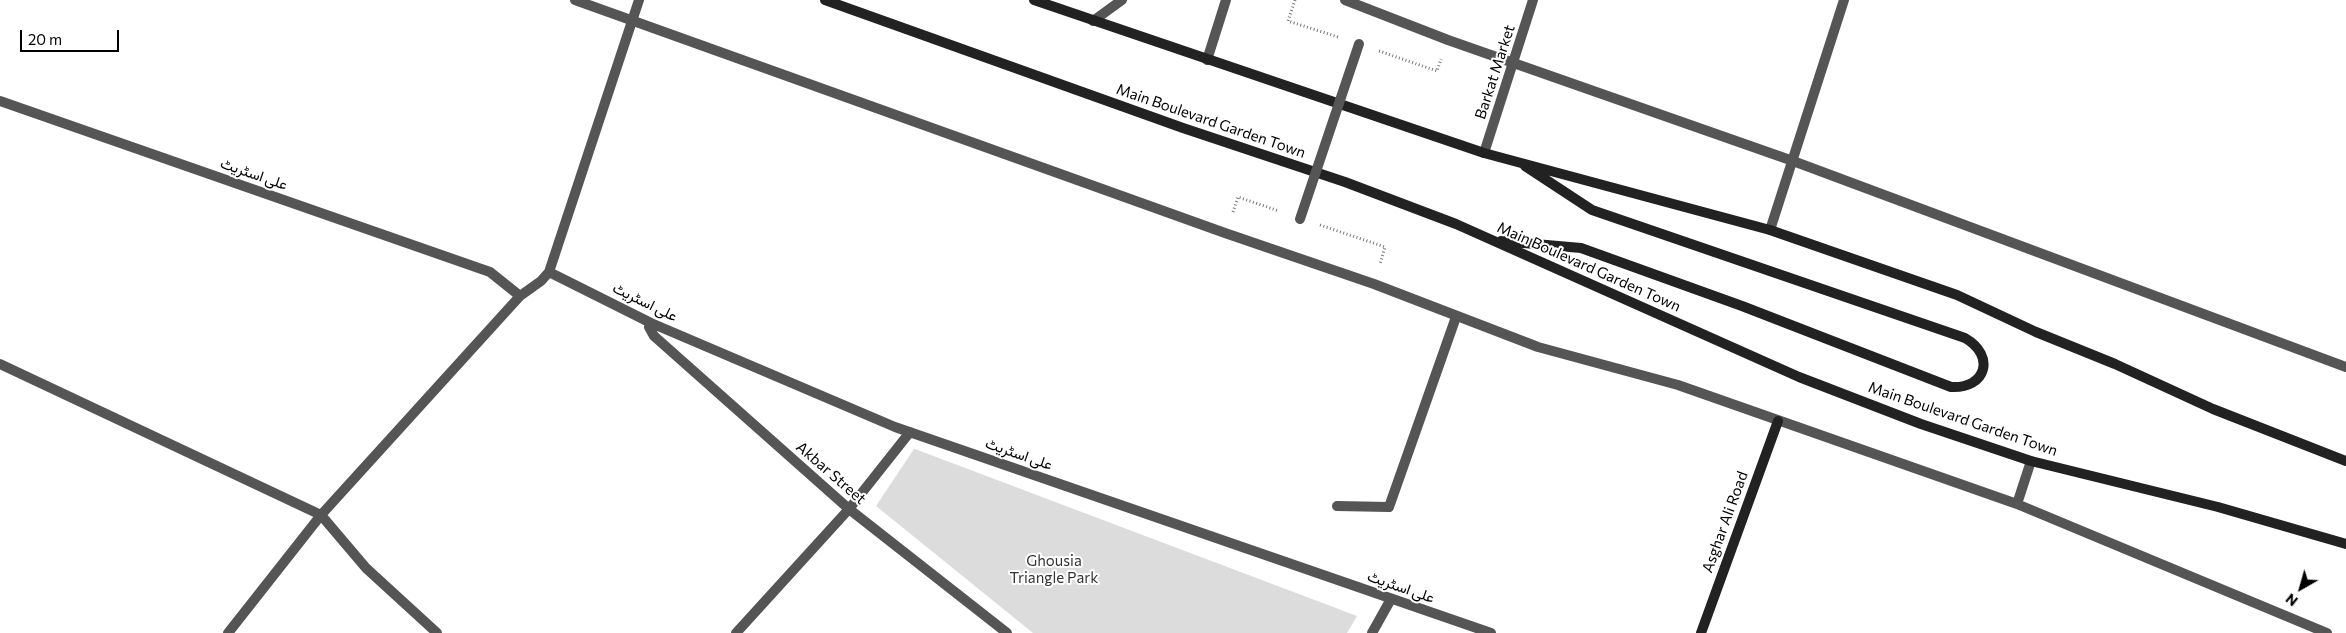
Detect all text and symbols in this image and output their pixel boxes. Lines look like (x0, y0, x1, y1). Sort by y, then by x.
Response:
scale bar (22, 20, 121, 52)
street label: Barkat Market (1471, 22, 1519, 122)
text: 20 m (28, 30, 62, 48)
street label: Main Boulevard Garden Town (1114, 80, 1308, 162)
street label: علی اسٹریٹ (218, 154, 290, 194)
street label: Main Boulevard Garden Town (1494, 218, 1684, 316)
street label: علی اسٹریٹ (610, 279, 680, 325)
street label: Main Boulevard Garden Town (1866, 378, 2060, 460)
street label: علی اسٹریٹ (983, 434, 1055, 474)
street label: Akbar Street (792, 438, 870, 508)
street label: Asghar Ali Road (1698, 469, 1752, 575)
park label: Ghousia Triangle Park (1010, 552, 1098, 587)
north arrow (2276, 563, 2326, 613)
street label: علی اسٹریٹ (1365, 567, 1437, 607)
text: N (2282, 590, 2301, 610)

